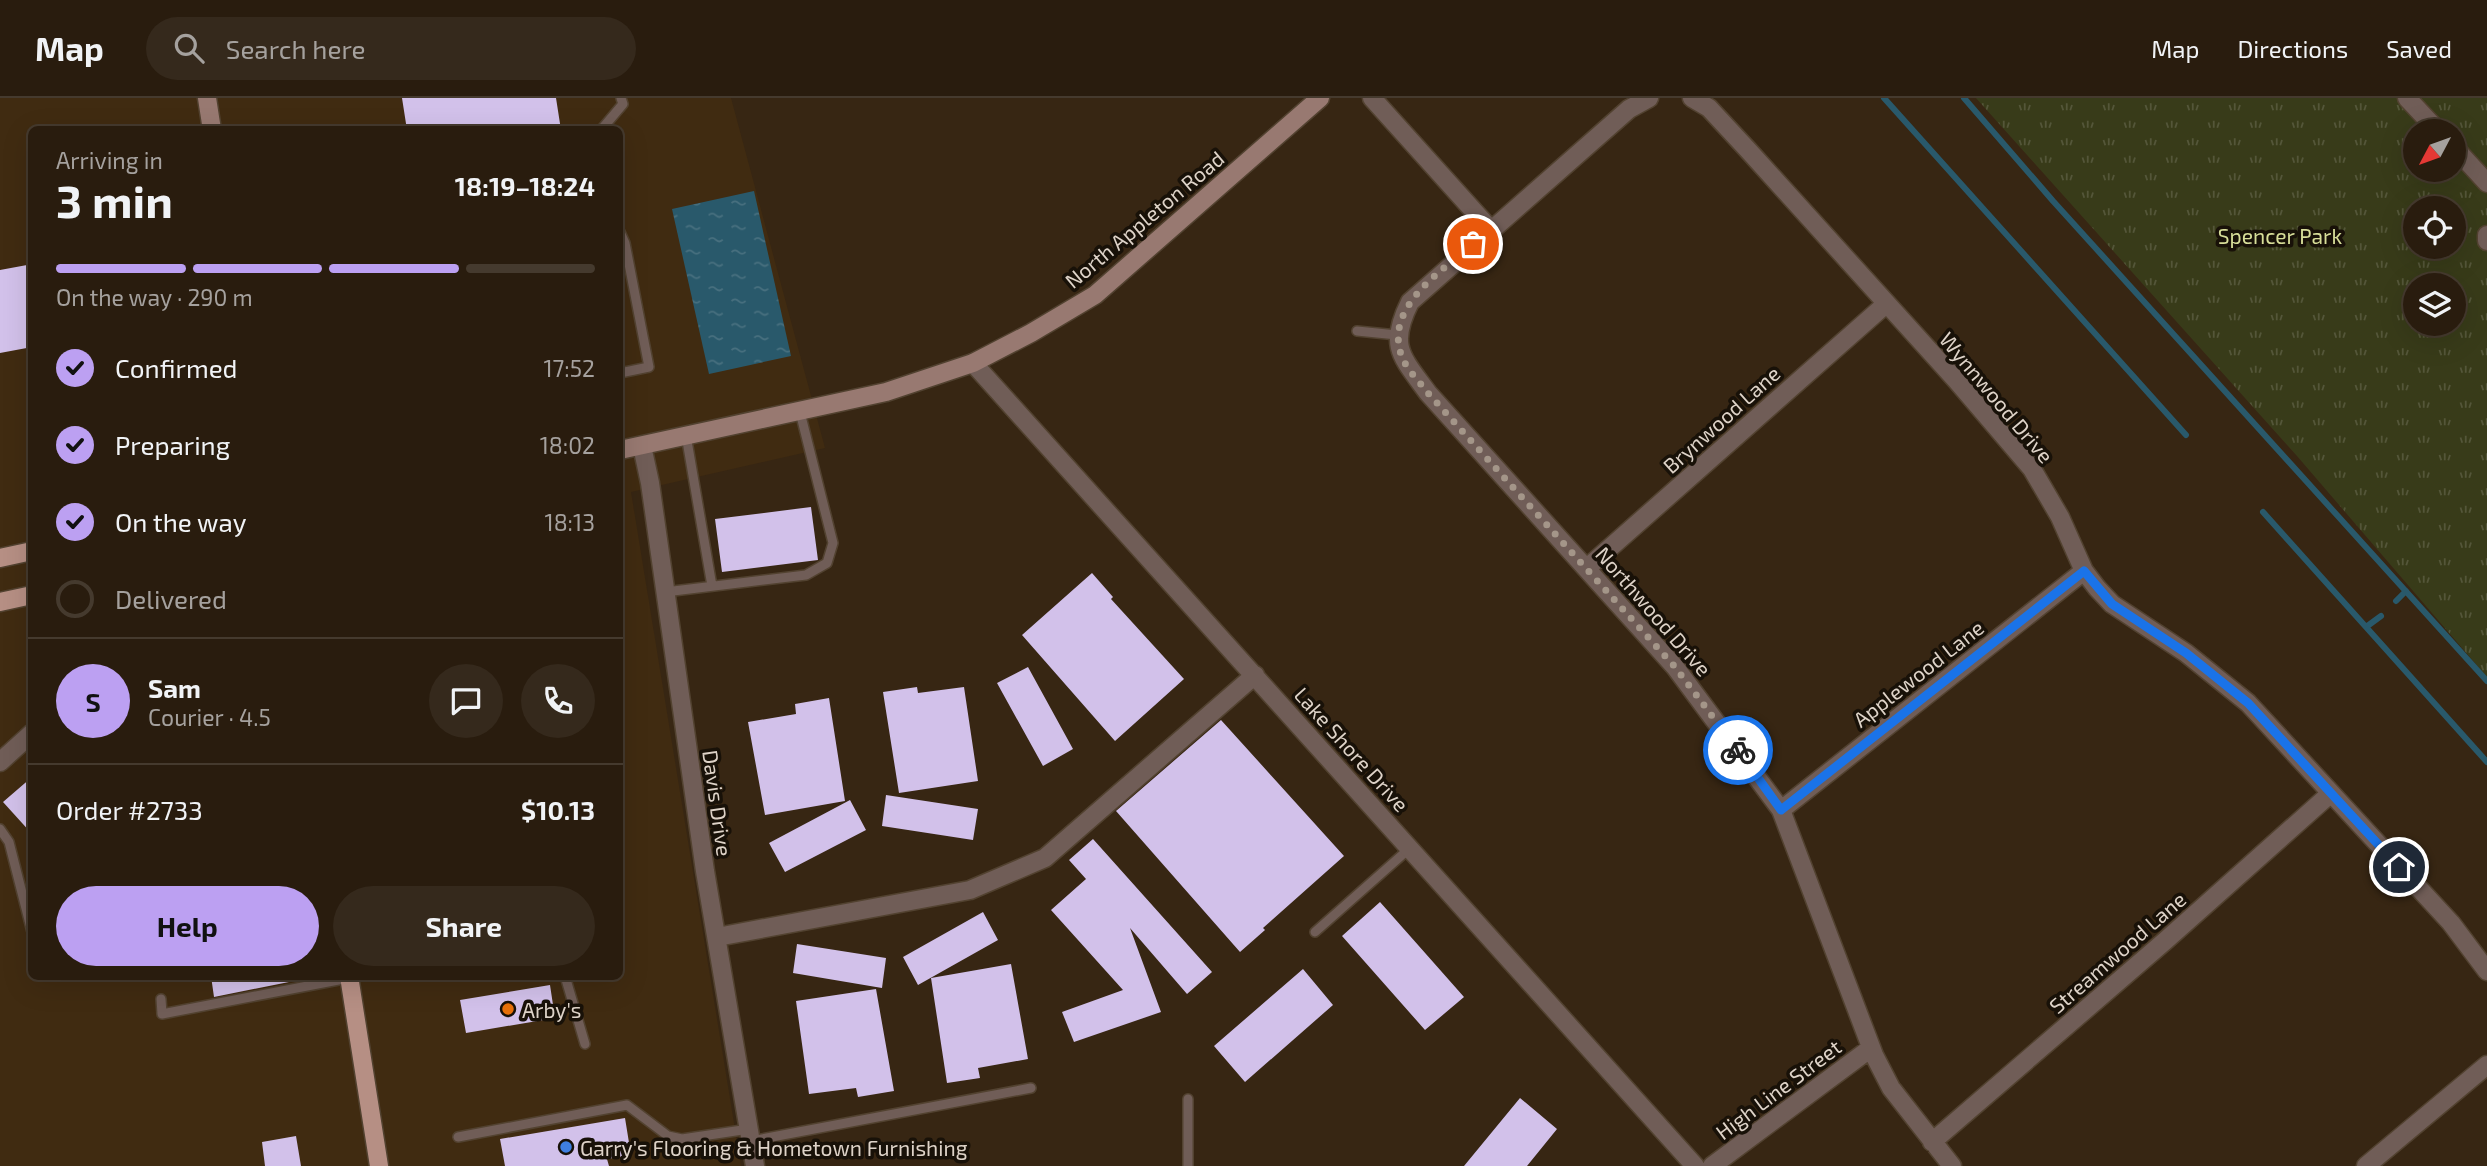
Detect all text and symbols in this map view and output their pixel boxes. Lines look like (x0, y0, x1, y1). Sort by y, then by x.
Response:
search box (146, 17, 636, 80)
text: Map (35, 28, 104, 68)
icon: search (170, 29, 208, 67)
text: Search here (226, 33, 365, 64)
text: Map (2151, 34, 2199, 63)
text: Directions (2237, 34, 2348, 63)
text: Saved (2386, 34, 2452, 63)
north arrow (2403, 119, 2466, 182)
map controls (2403, 119, 2466, 336)
street label: North Appleton Road (1059, 145, 1229, 293)
text: Arriving in (56, 146, 163, 174)
text: 18:19–18:24 (455, 170, 595, 201)
text: 3 min (56, 172, 173, 227)
button: locate (2403, 196, 2466, 259)
pin (1443, 214, 1503, 274)
park label: Spencer Park (2218, 223, 2343, 248)
icon: bag (1454, 225, 1492, 263)
button: layers (2403, 273, 2466, 336)
text: On the way · 290 m (56, 283, 253, 311)
street label: Wynnwood Drive (1935, 326, 2059, 468)
icon: check (56, 349, 94, 387)
text: Confirmed (115, 352, 238, 383)
text: 17:52 (543, 354, 595, 382)
street label: Brynwood Lane (1658, 360, 1784, 478)
icon: check (56, 426, 94, 464)
text: Preparing (115, 429, 230, 460)
text: 18:02 (540, 431, 595, 459)
icon: check (56, 503, 94, 541)
text: On the way (115, 506, 246, 537)
text: 18:13 (545, 508, 595, 536)
street label: Northwood Drive (1591, 541, 1717, 681)
text: Delivered (115, 583, 227, 614)
street label: Applewood Lane (1848, 614, 1988, 732)
button: chat (429, 664, 503, 738)
button: phone (521, 664, 595, 738)
text: Sam (148, 672, 201, 703)
street label: Lake Shore Drive (1290, 682, 1414, 816)
text: S (85, 686, 101, 717)
text: Courier · 4.5 (148, 703, 271, 731)
courier (1703, 715, 1773, 785)
icon: bike (1719, 731, 1757, 769)
street label: Davis Drive (698, 748, 738, 858)
text: Order #2733 (56, 794, 203, 825)
text: $10.13 (521, 794, 595, 825)
pin (2369, 837, 2429, 897)
icon: home (2380, 848, 2418, 886)
button: Help (56, 886, 319, 966)
button: Share (333, 886, 595, 966)
street label: Streamwood Lane (2044, 886, 2190, 1018)
place label: Arby's (522, 997, 582, 1022)
marker: Arby's (500, 1001, 516, 1017)
street label: High Line Street (1710, 1034, 1846, 1144)
place label: Garry's Flooring & Hometown Furnishing (580, 1135, 968, 1160)
marker: Garry's Flooring & Hometown Furnishing (558, 1139, 574, 1155)

